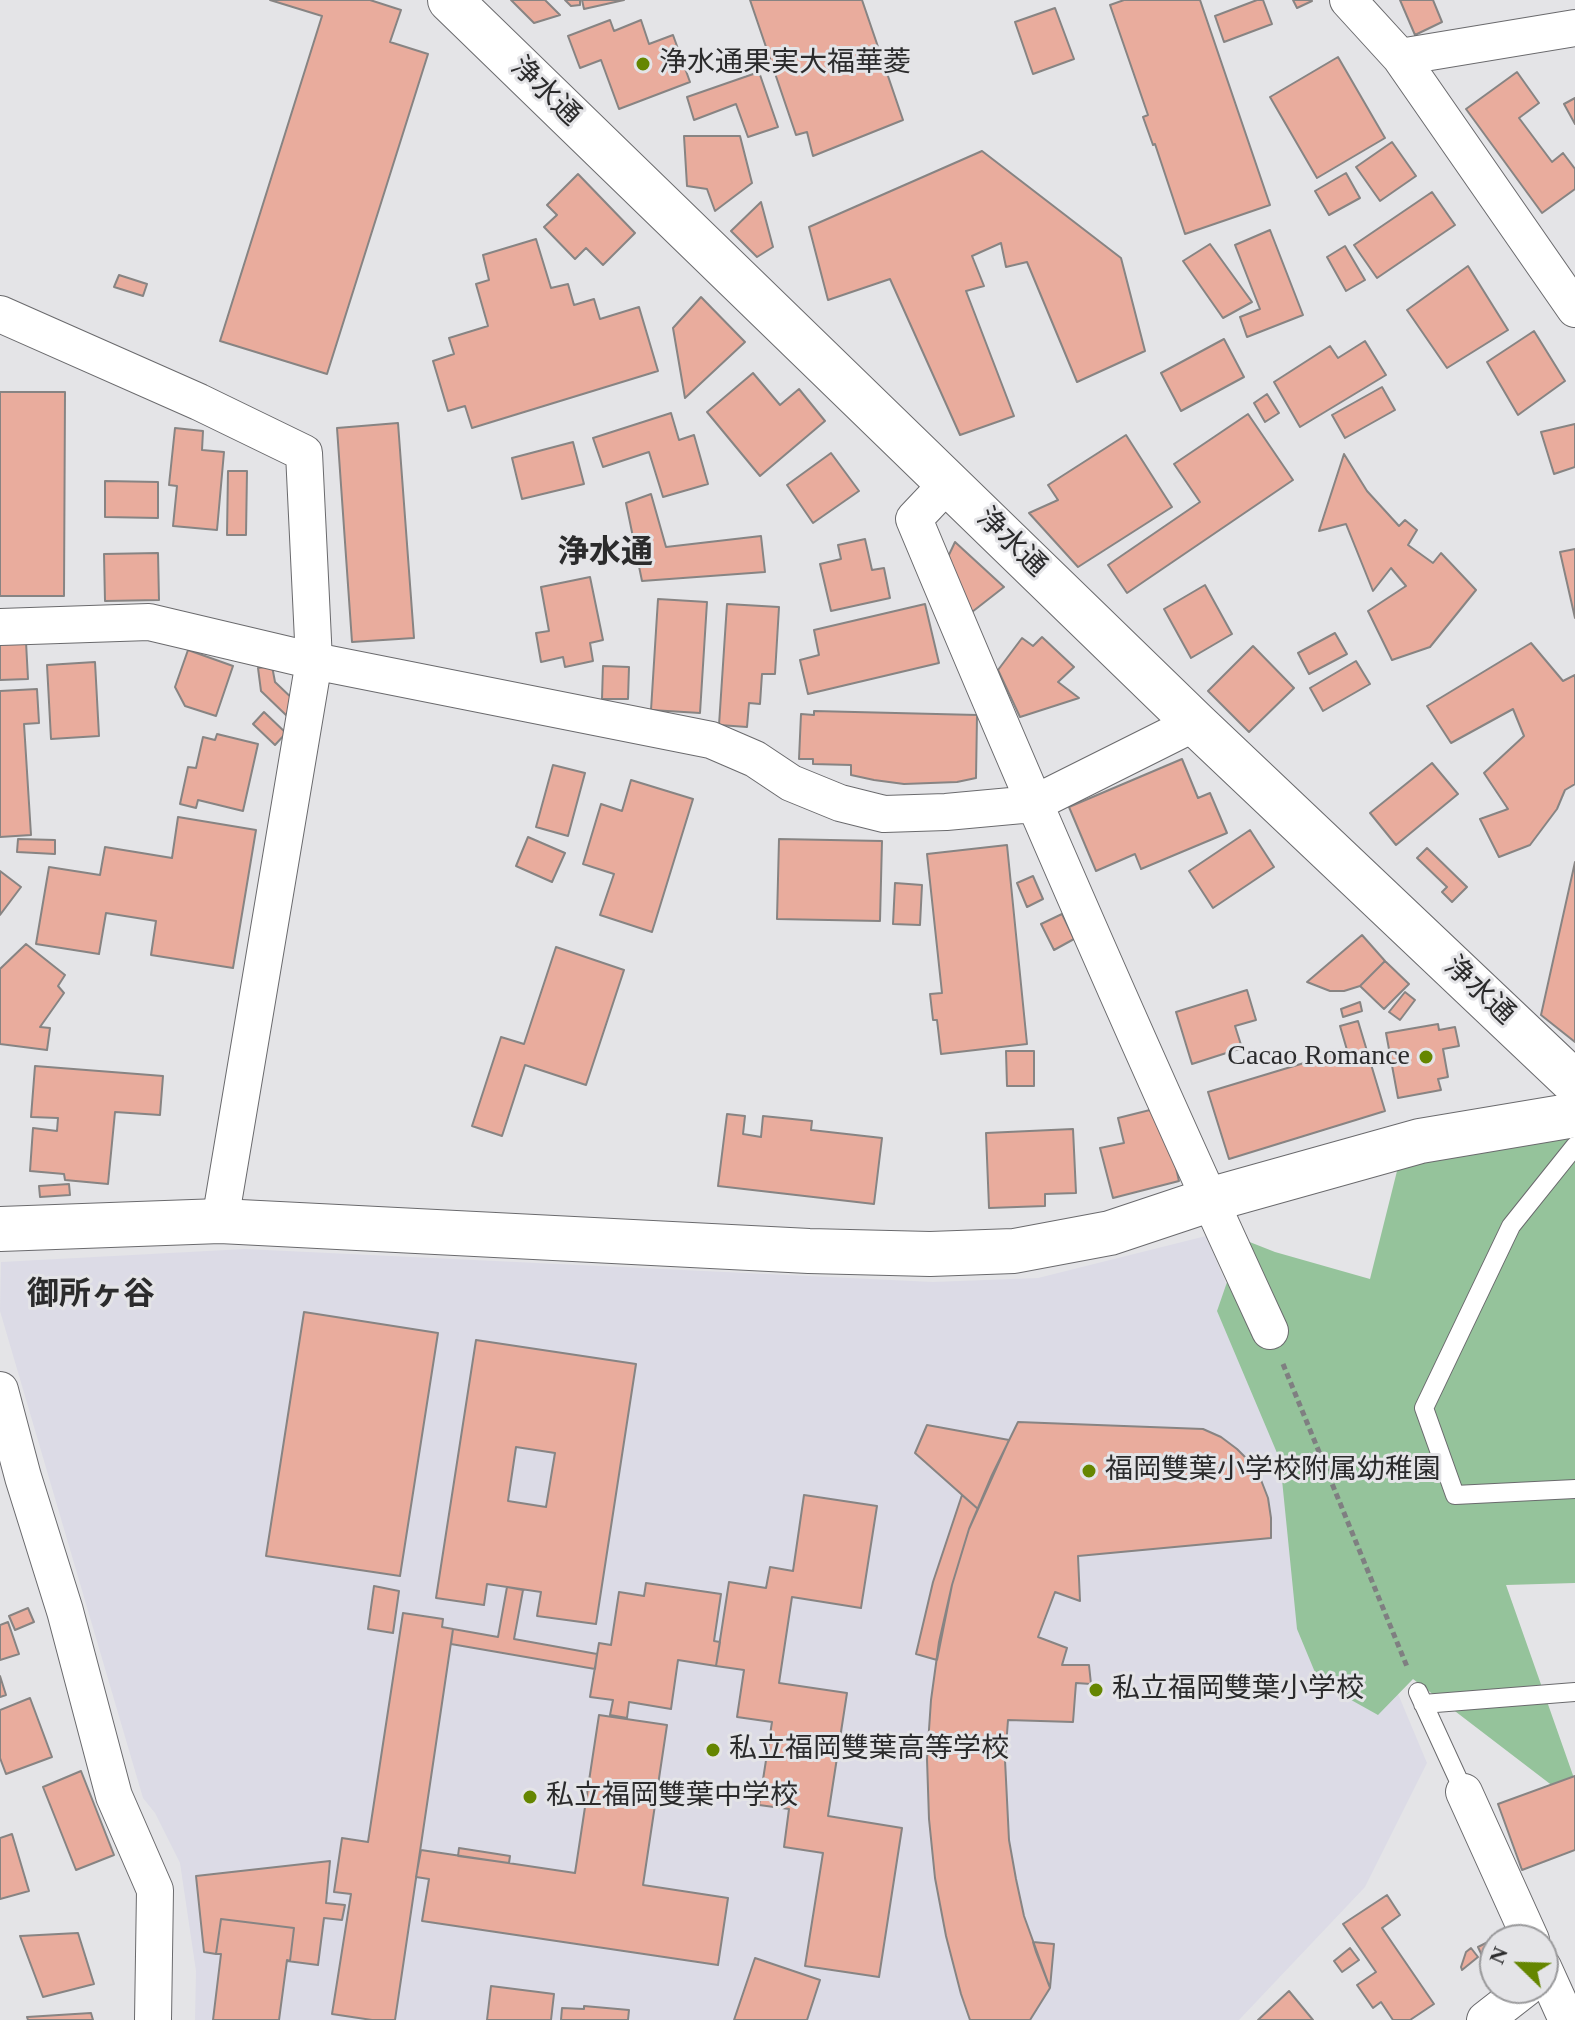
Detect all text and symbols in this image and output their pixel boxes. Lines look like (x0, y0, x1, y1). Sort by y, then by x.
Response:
place label: 浄水通果実大福華菱 (659, 47, 911, 81)
street label: 浄水通 (503, 51, 587, 133)
marker: 浄水通果実大福華菱 (634, 55, 652, 73)
street label: 浄水通 (969, 502, 1053, 584)
district label: 浄水通 (557, 535, 653, 573)
street label: 浄水通 (1437, 950, 1521, 1032)
place label: Cacao Romance (1227, 1040, 1410, 1074)
marker: Cacao Romance (1417, 1048, 1435, 1066)
district label: 御所ヶ谷 (27, 1277, 155, 1315)
place label: 福岡雙葉小学校附属幼稚園 (1105, 1454, 1441, 1488)
marker: 福岡雙葉小学校附属幼稚園 (1080, 1462, 1098, 1480)
place label: 私立福岡雙葉小学校 (1112, 1673, 1364, 1707)
marker: 私立福岡雙葉小学校 (1087, 1681, 1105, 1699)
place label: 私立福岡雙葉高等学校 (729, 1733, 1009, 1767)
marker: 私立福岡雙葉高等学校 (704, 1741, 722, 1759)
place label: 私立福岡雙葉中学校 (546, 1780, 798, 1814)
marker: 私立福岡雙葉中学校 (521, 1788, 539, 1806)
north arrow (1479, 1924, 1559, 2004)
text: N (1484, 1943, 1513, 1967)

